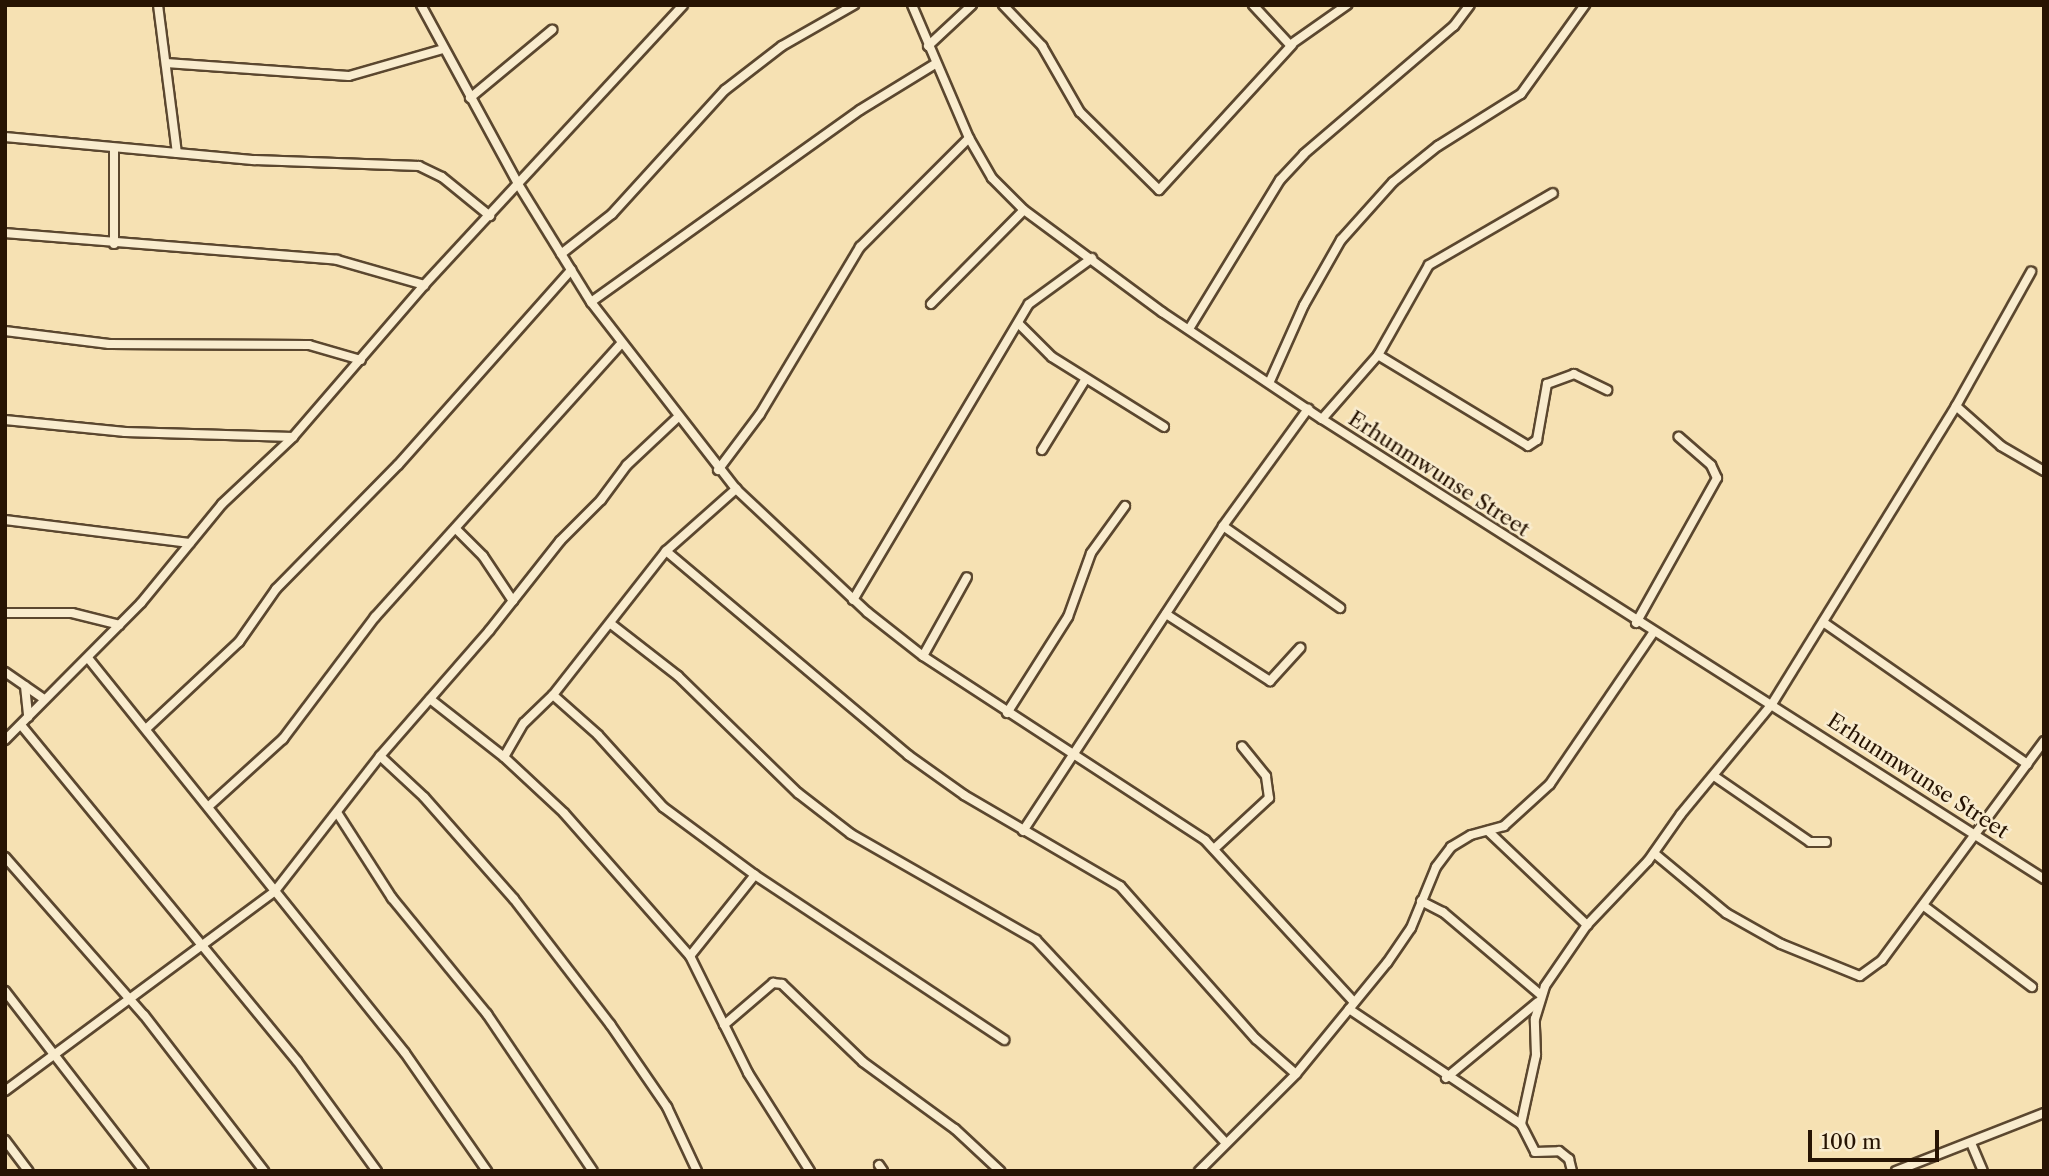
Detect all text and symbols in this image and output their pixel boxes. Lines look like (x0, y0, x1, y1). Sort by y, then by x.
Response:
street label: Erhunmwunse Street (1344, 406, 1534, 542)
street label: Erhunmwunse Street (1823, 708, 2013, 844)
scale bar (1811, 1116, 1942, 1160)
text: 100 m (1821, 1129, 1882, 1154)

